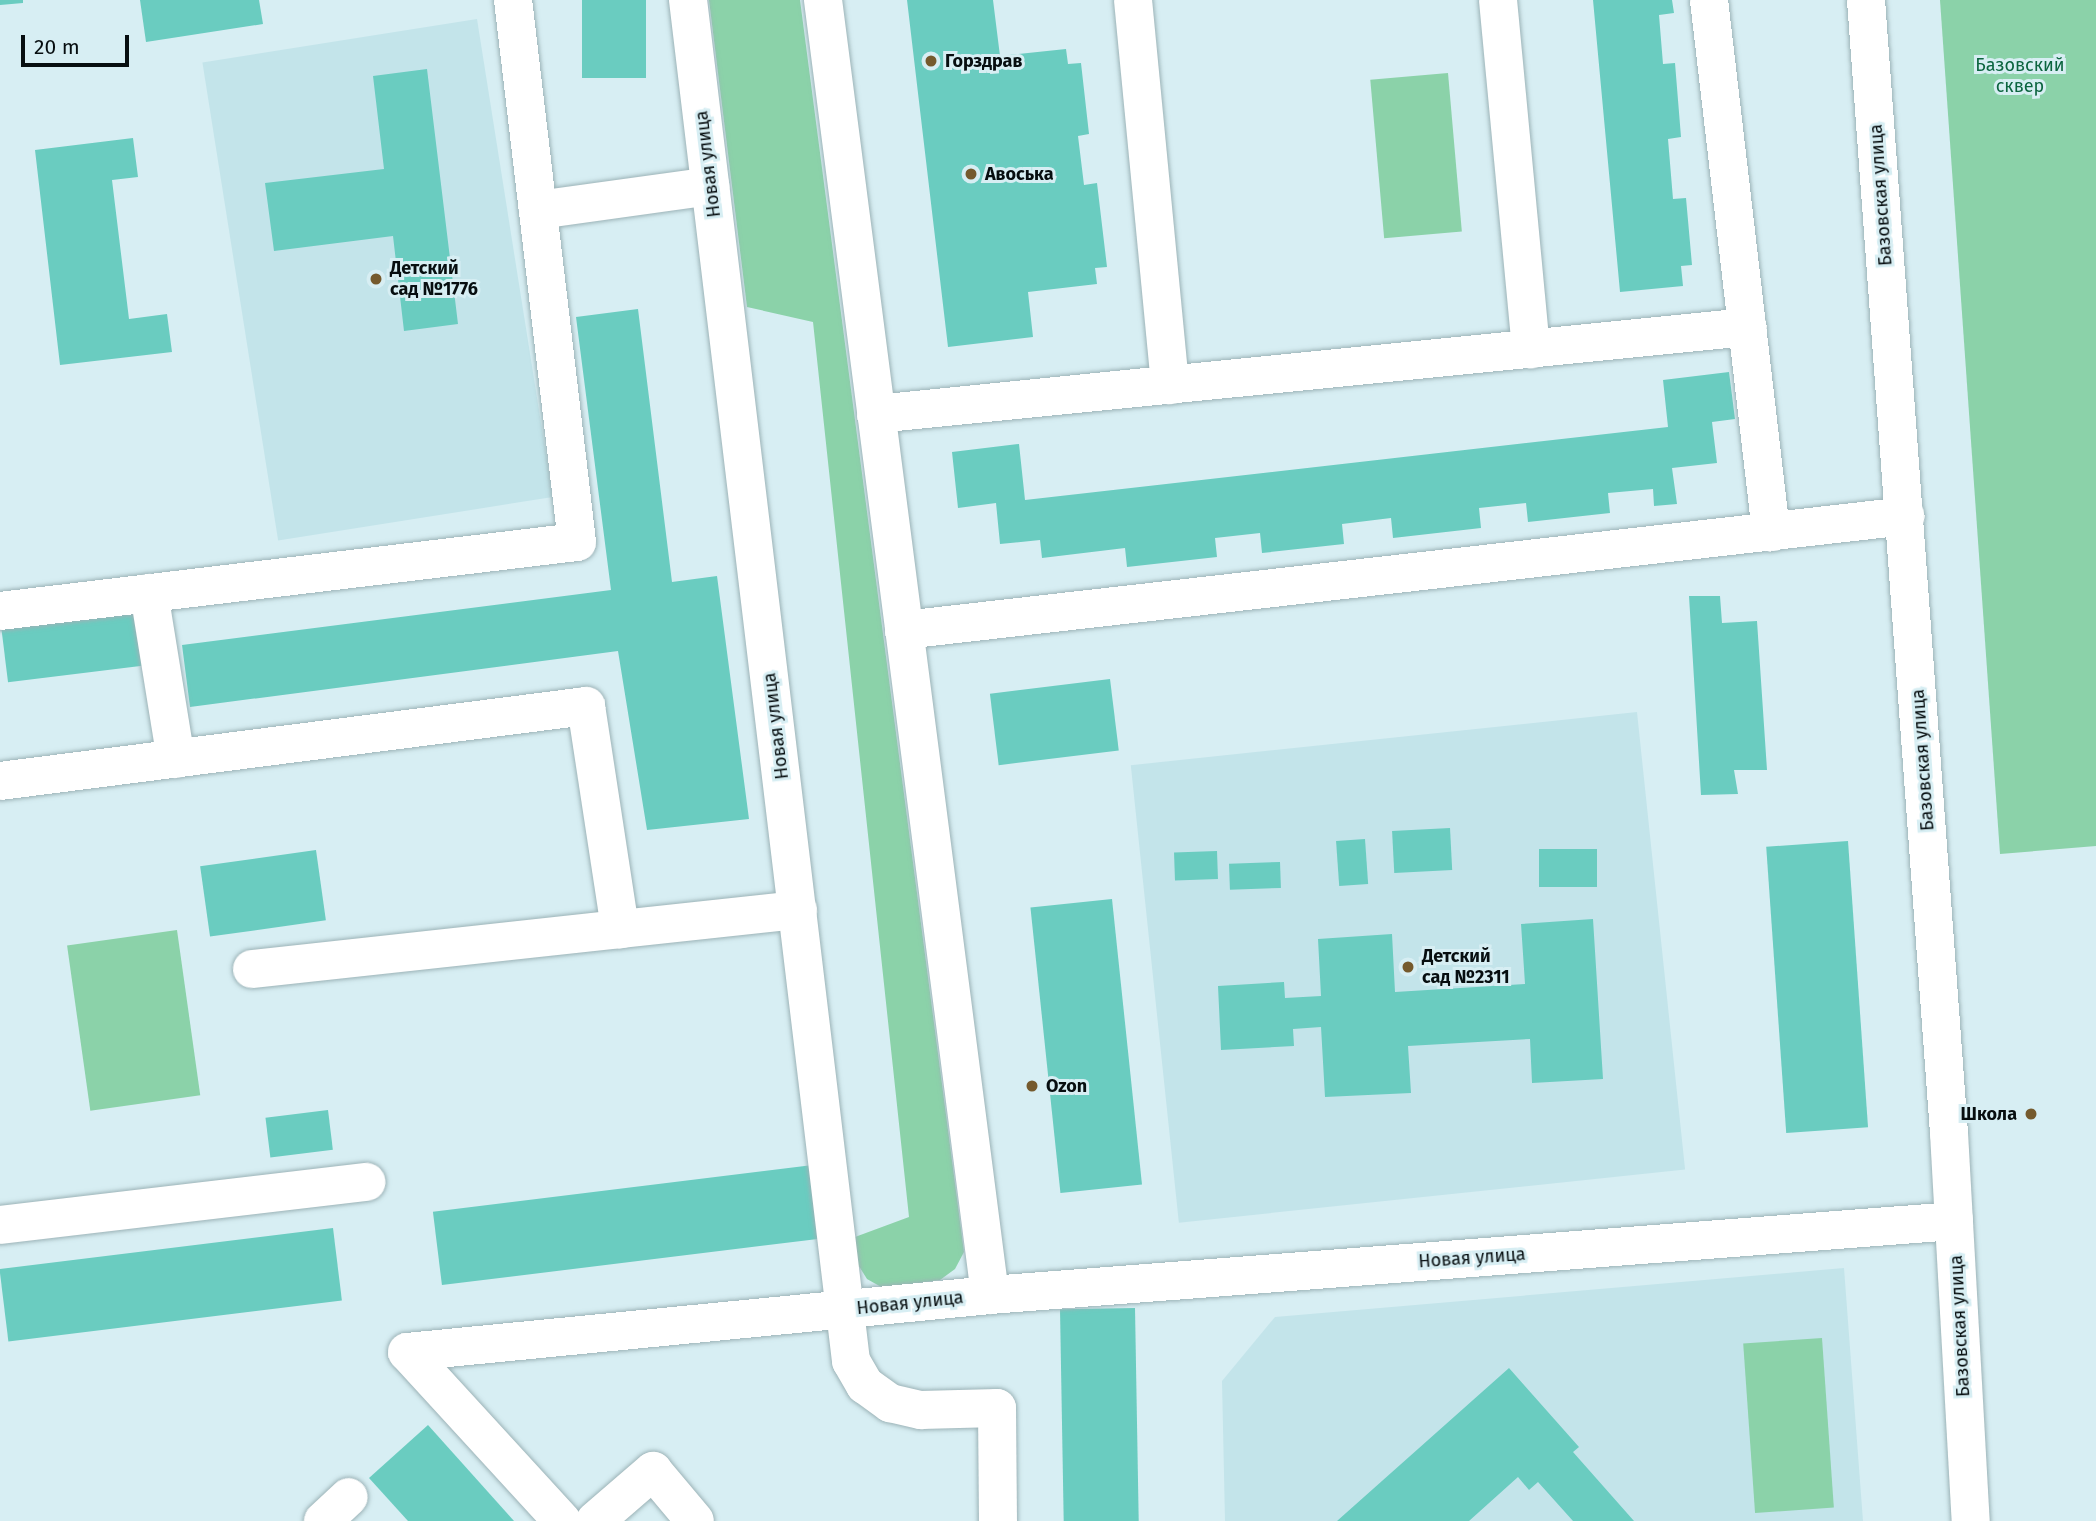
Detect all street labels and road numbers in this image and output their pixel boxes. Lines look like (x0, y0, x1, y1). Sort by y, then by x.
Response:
street label: Новая улица (691, 109, 725, 219)
street label: Базовская улица (1865, 123, 1897, 267)
street label: Новая улица (759, 671, 793, 781)
street label: Базовская улица (1907, 688, 1939, 832)
street label: Новая улица (1418, 1243, 1526, 1273)
street label: Базовская улица (1945, 1255, 1975, 1397)
street label: Новая улица (855, 1287, 965, 1319)

